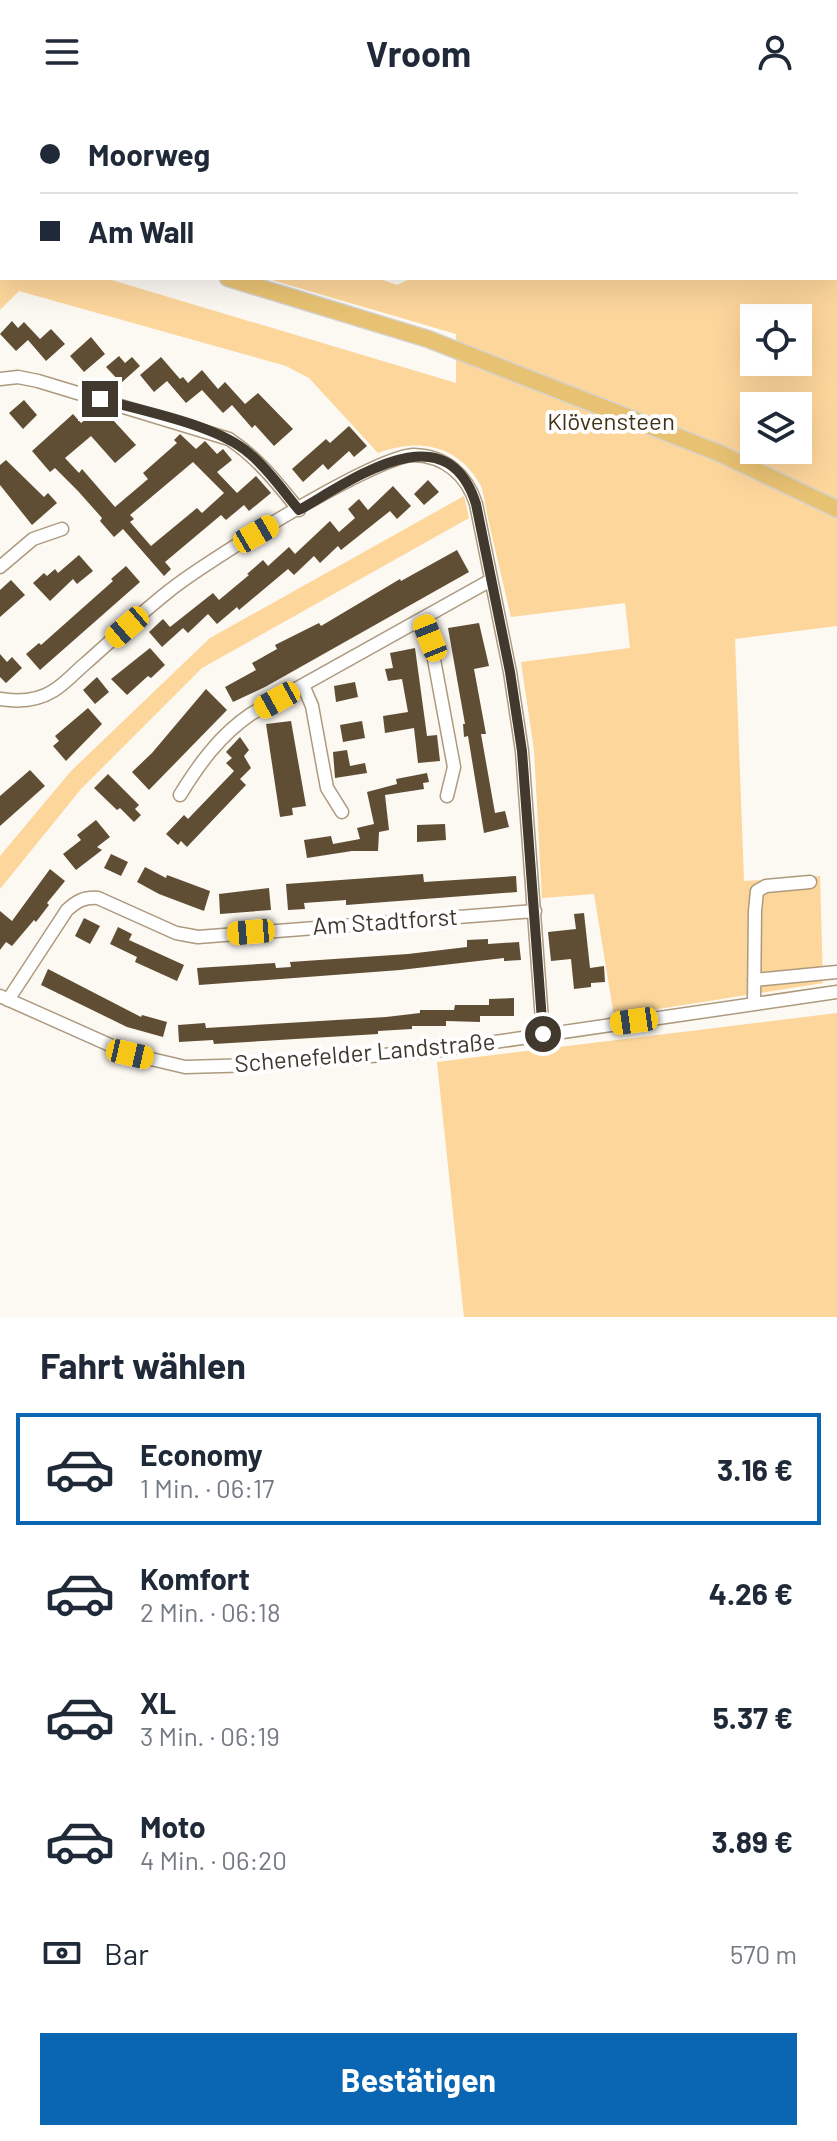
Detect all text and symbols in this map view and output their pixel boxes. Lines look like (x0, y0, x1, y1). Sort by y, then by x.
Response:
icon: menu (40, 30, 84, 74)
icon: person (753, 30, 797, 74)
text: Vroom (366, 31, 471, 74)
text: Moorweg (88, 136, 210, 172)
text: Am Wall (88, 213, 194, 249)
map controls (740, 304, 812, 464)
button: locate (740, 304, 812, 376)
route end (82, 381, 118, 417)
button: layers (740, 392, 812, 464)
park label: Klövensteen (547, 406, 675, 435)
car (229, 512, 283, 556)
car (101, 602, 153, 652)
car (410, 611, 450, 665)
car (250, 678, 304, 722)
street label: Am Stadtforst (311, 901, 458, 940)
car (226, 918, 276, 946)
car (609, 1006, 659, 1036)
route start (525, 1016, 561, 1052)
street label: Schenefelder Landstraße (233, 1026, 497, 1077)
car (104, 1037, 156, 1071)
text: Fahrt wählen (40, 1343, 246, 1386)
icon: car (44, 1433, 116, 1505)
text: Economy (140, 1436, 263, 1472)
text: 3.16 € (717, 1451, 793, 1487)
text: 1 Min. · 06:17 (140, 1472, 274, 1503)
icon: car (44, 1557, 116, 1629)
text: Komfort (140, 1560, 250, 1596)
text: 4.26 € (709, 1575, 793, 1611)
text: 2 Min. · 06:18 (140, 1596, 280, 1627)
icon: car (44, 1681, 116, 1753)
text: XL (140, 1684, 176, 1720)
text: 5.37 € (713, 1699, 793, 1735)
text: 3 Min. · 06:19 (140, 1720, 280, 1751)
icon: car (44, 1805, 116, 1877)
text: Moto (140, 1808, 206, 1844)
text: 3.89 € (712, 1823, 793, 1859)
text: 4 Min. · 06:20 (140, 1844, 287, 1875)
icon: cash (40, 1931, 84, 1975)
text: Bar (104, 1935, 149, 1971)
text: 570 m (730, 1938, 797, 1969)
button: Bestätigen (40, 2033, 797, 2125)

